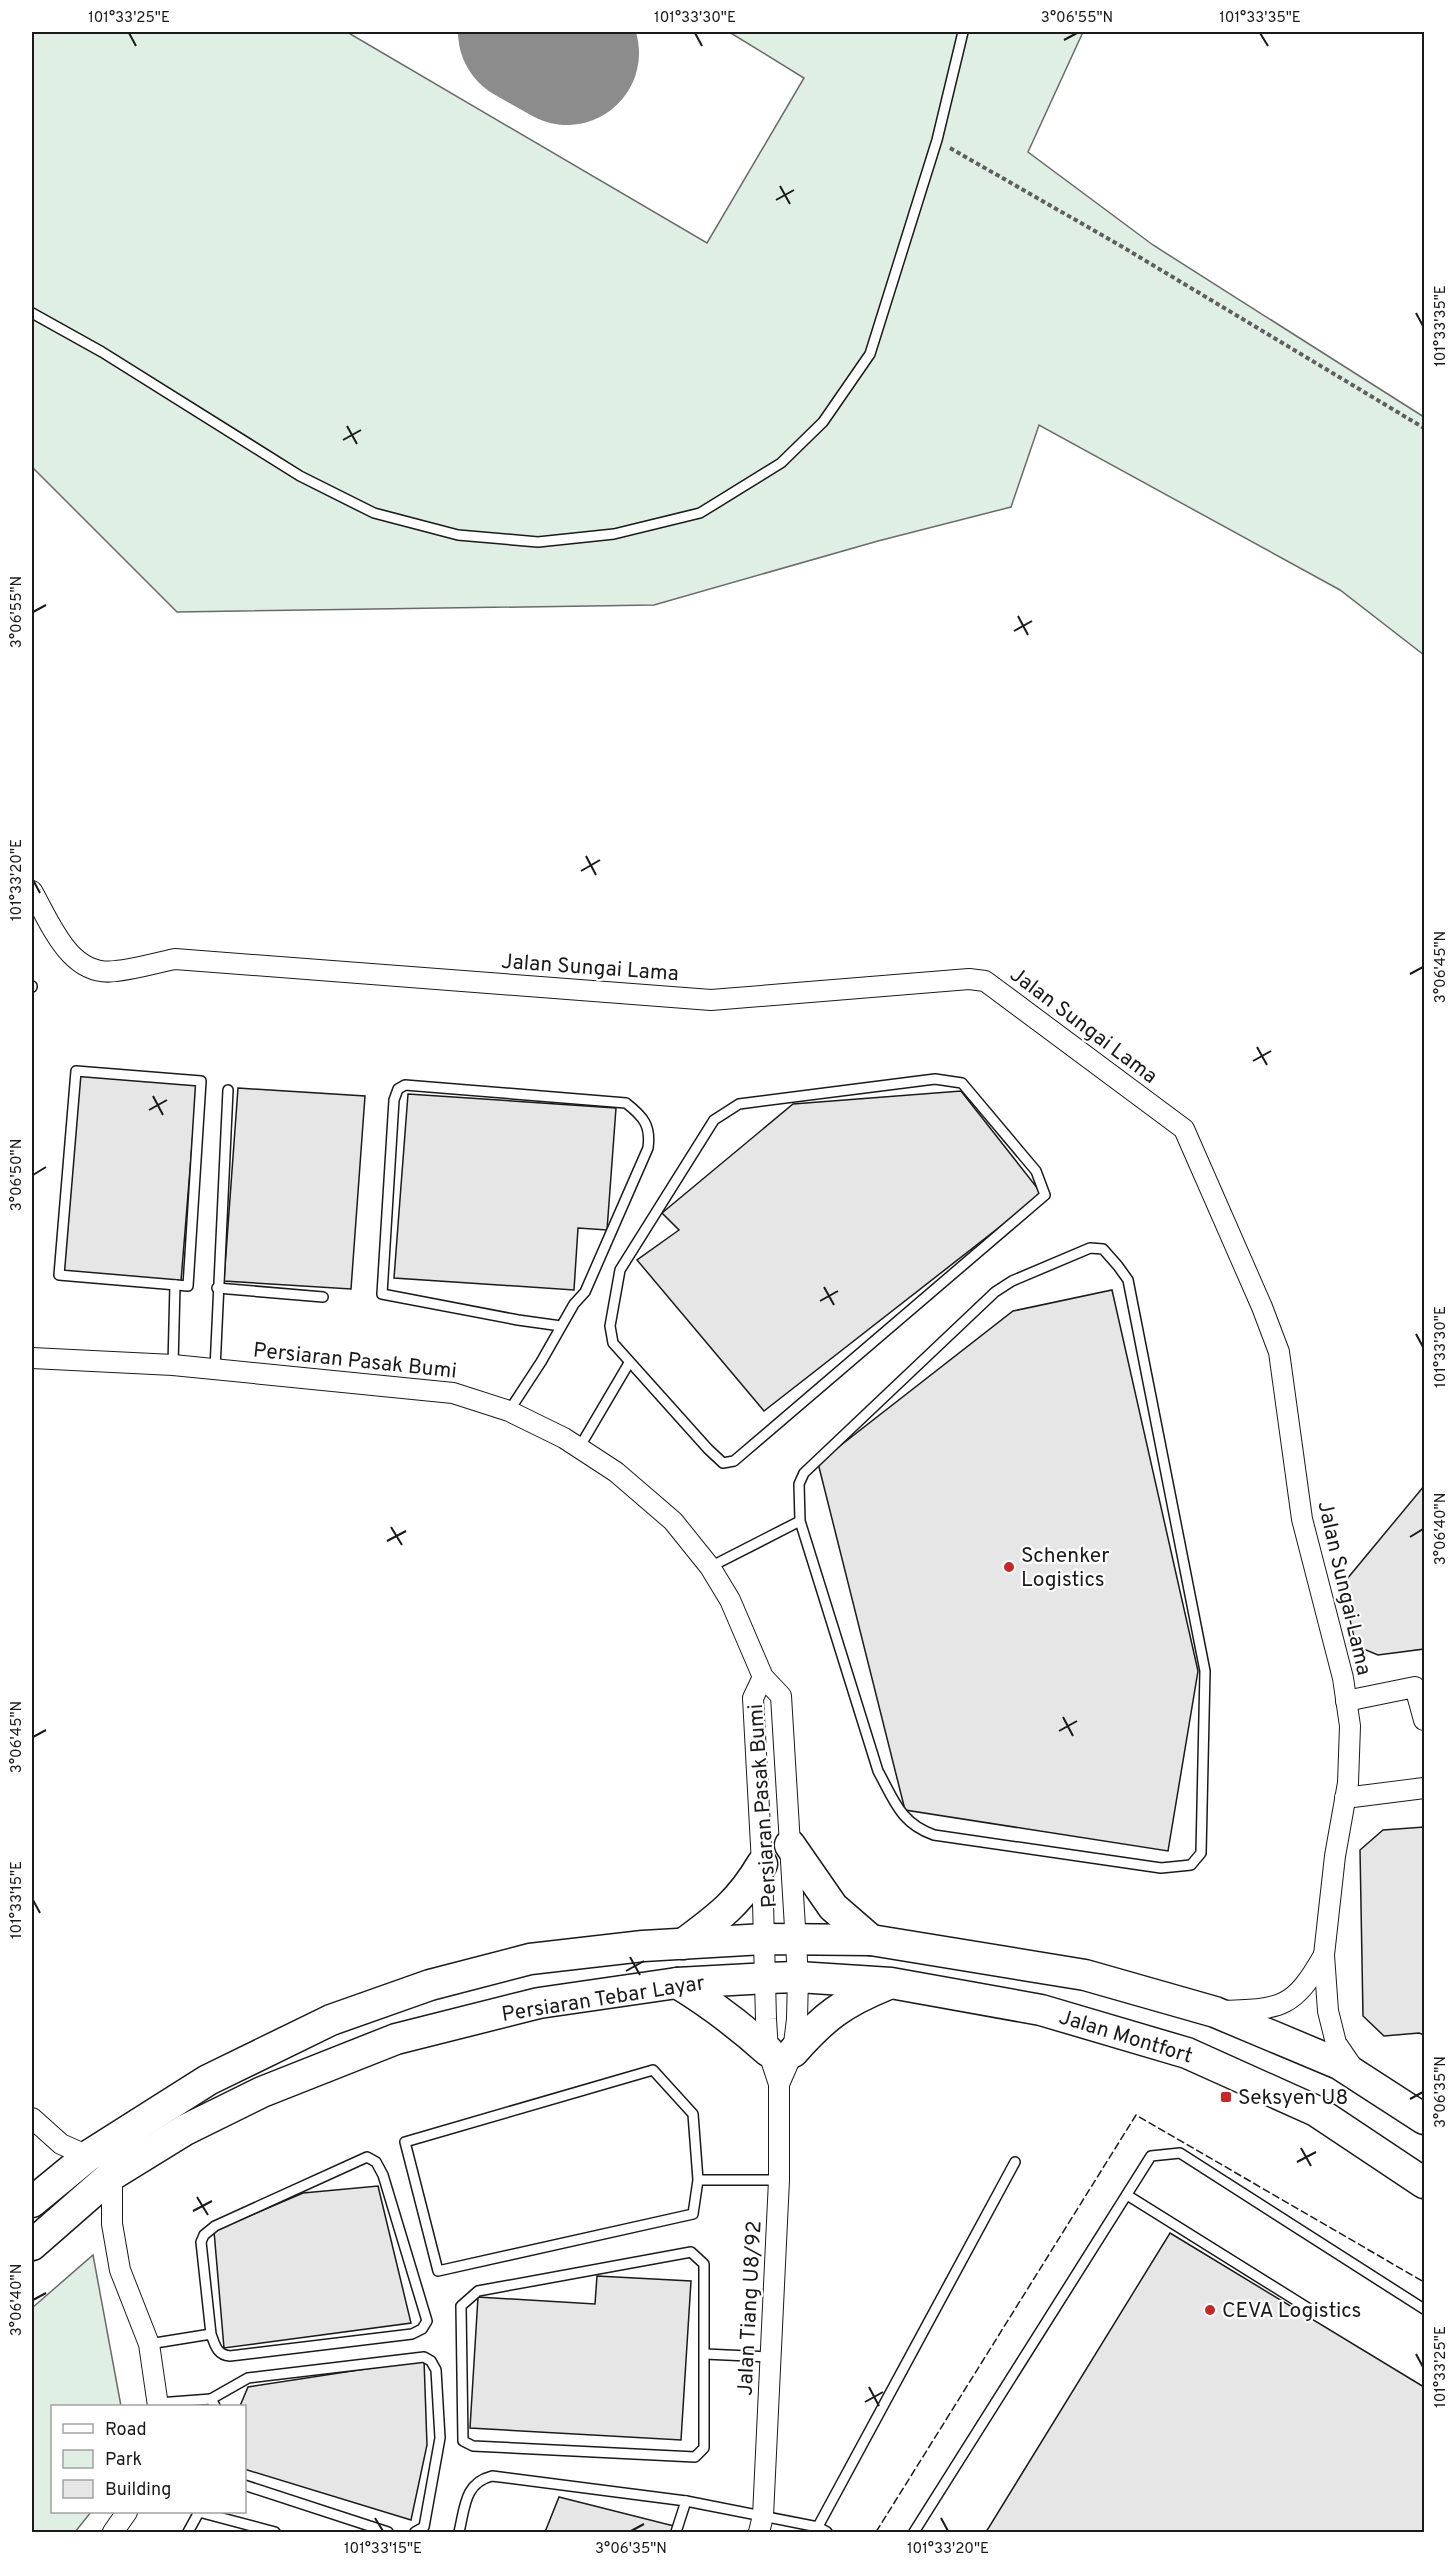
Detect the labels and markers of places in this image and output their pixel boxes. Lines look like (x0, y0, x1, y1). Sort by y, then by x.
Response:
place label: Schenker Logistics (1021, 1543, 1109, 1594)
marker: Schenker Logistics (1002, 1560, 1016, 1574)
place label: Seksyen U8 (1238, 2085, 1348, 2112)
marker: Seksyen U8 (1219, 2090, 1233, 2104)
place label: CEVA Logistics (1222, 2298, 1361, 2325)
marker: CEVA Logistics (1203, 2303, 1217, 2317)

